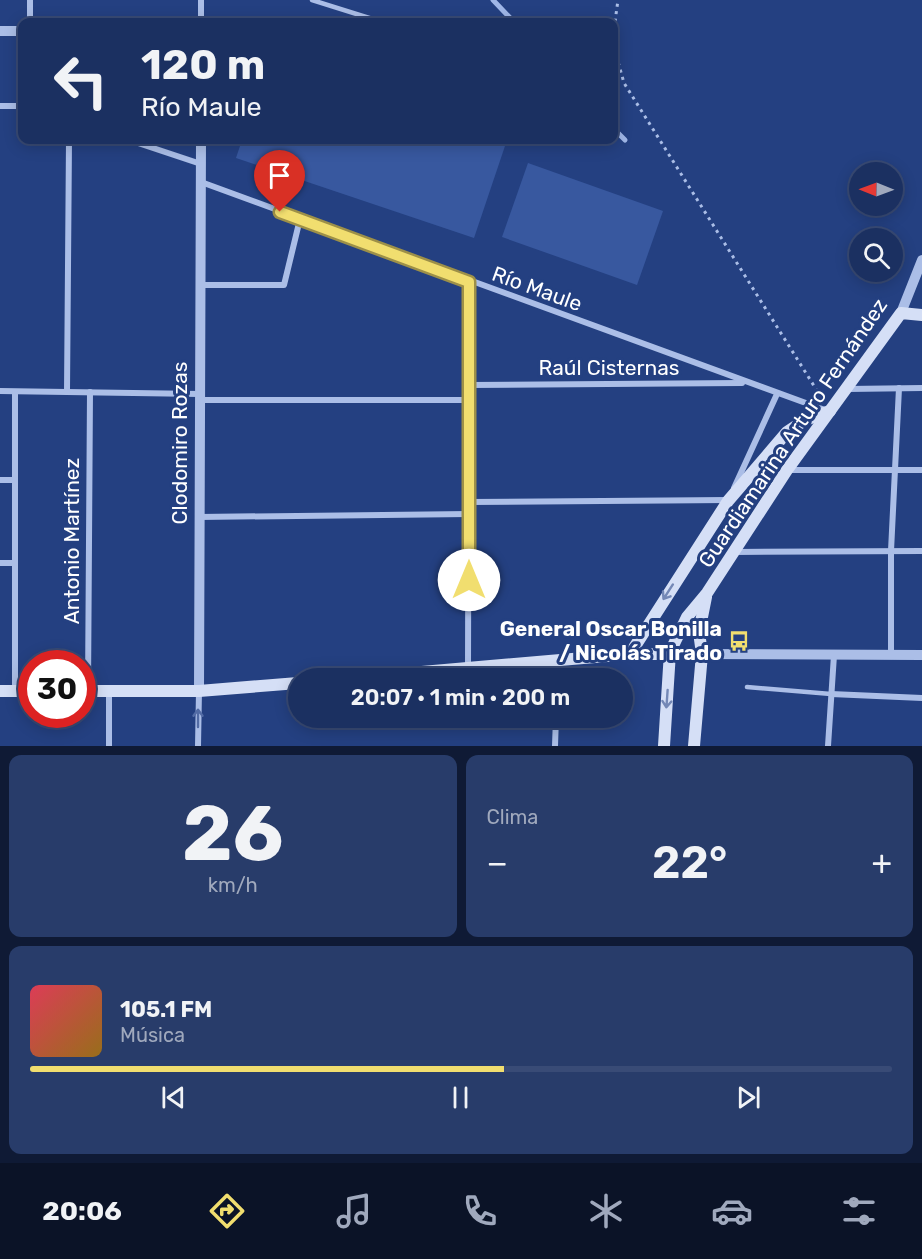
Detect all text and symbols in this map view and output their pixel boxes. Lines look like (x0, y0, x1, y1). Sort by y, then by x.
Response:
text: 120 m (141, 40, 265, 90)
icon: left (42, 42, 120, 120)
text: Río Maule (141, 91, 262, 123)
pin (254, 150, 305, 212)
icon: arrive (263, 159, 296, 192)
north arrow (849, 162, 903, 216)
map controls (849, 162, 903, 282)
button: search (849, 228, 903, 282)
street label: Río Maule (489, 261, 586, 316)
street label: Guardiamarina Arturo Fernández (693, 293, 892, 572)
street label: Raúl Cisternas (539, 355, 679, 380)
street label: Clodomiro Rozas (167, 362, 192, 524)
street label: Antonio Martínez (59, 458, 84, 624)
position arrow (437, 548, 501, 612)
one-way arrow (662, 583, 674, 600)
place label: General Oscar Bonilla / Nicolás Tirado (500, 616, 722, 665)
bus stop icon: General Oscar Bonilla / Nicolás Tirado (727, 629, 751, 653)
speed limit sign: 30 (18, 650, 96, 728)
text: 20:07 · 1 min · 200 m (351, 684, 570, 711)
one-way arrow (661, 689, 672, 709)
one-way arrow (192, 709, 204, 729)
text: 26 (182, 787, 283, 880)
text: Clima (487, 805, 538, 829)
text: 22° (652, 836, 727, 889)
text: − (487, 843, 508, 882)
text: + (871, 843, 892, 882)
text: km/h (208, 873, 258, 897)
text: 105.1 FM (120, 996, 212, 1023)
text: Música (120, 1023, 185, 1047)
icon: previous (157, 1081, 190, 1114)
icon: pause (444, 1081, 477, 1114)
icon: next (732, 1081, 765, 1114)
icon: directions (206, 1190, 248, 1232)
icon: music (333, 1190, 375, 1232)
icon: phone (459, 1190, 501, 1232)
icon: climate (585, 1190, 627, 1232)
icon: car (711, 1190, 753, 1232)
icon: filters (838, 1190, 880, 1232)
text: 20:06 (42, 1195, 122, 1227)

